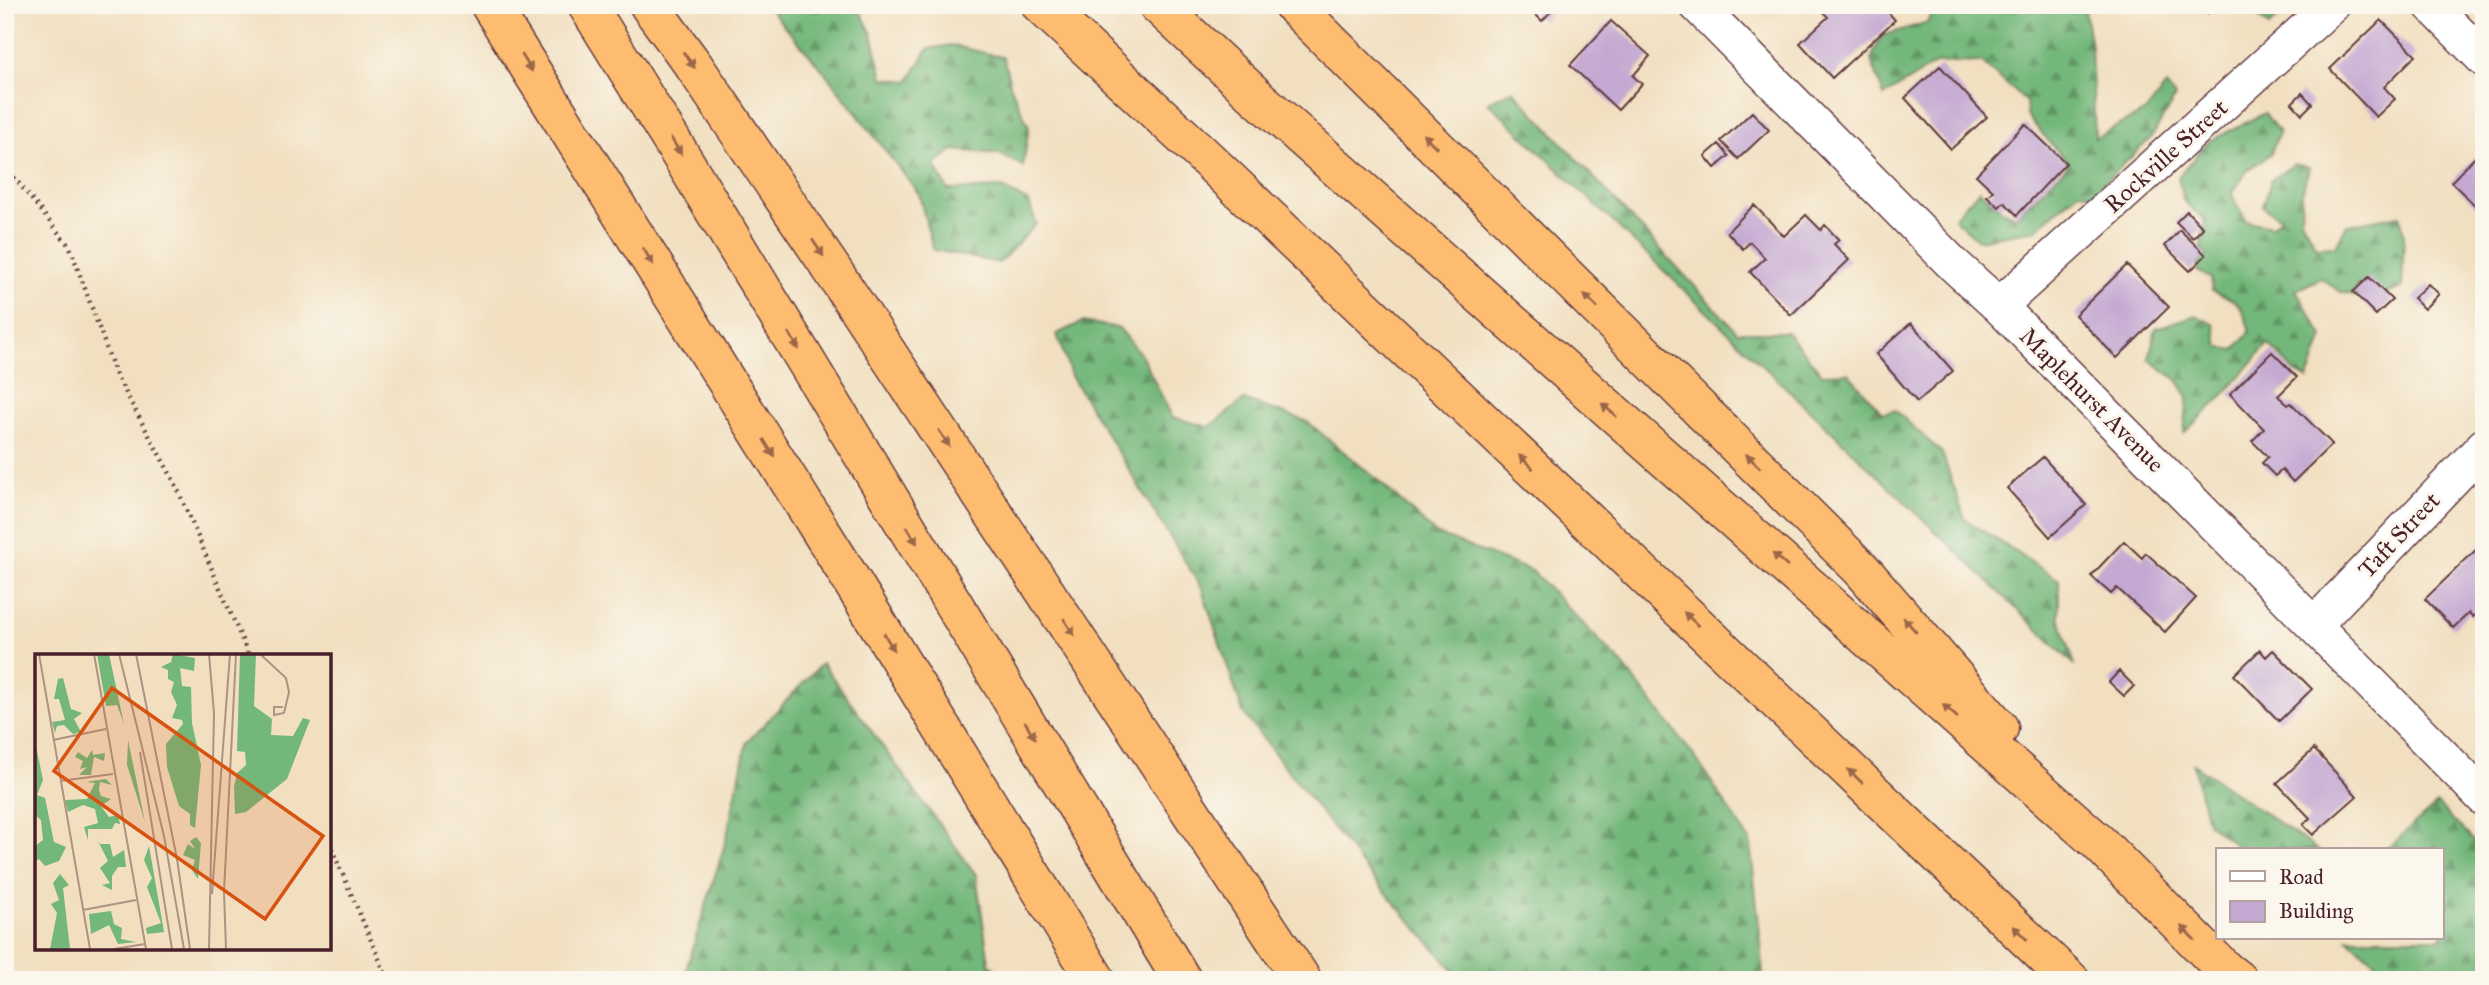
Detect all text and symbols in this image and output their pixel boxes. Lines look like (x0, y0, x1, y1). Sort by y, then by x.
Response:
one-way arrow (682, 51, 696, 69)
one-way arrow (520, 53, 533, 73)
street label: Rockville Street (2098, 92, 2234, 219)
one-way arrow (1422, 133, 1439, 149)
one-way arrow (669, 137, 682, 156)
one-way arrow (811, 239, 825, 257)
one-way arrow (641, 246, 654, 265)
one-way arrow (1584, 293, 1600, 310)
street label: Maplehurst Avenue (2013, 321, 2171, 479)
one-way arrow (787, 331, 800, 350)
one-way arrow (1601, 402, 1618, 418)
one-way arrow (937, 428, 950, 447)
one-way arrow (762, 439, 775, 458)
one-way arrow (1745, 454, 1762, 470)
one-way arrow (1518, 455, 1535, 471)
street label: Taft Street (2352, 485, 2447, 584)
one-way arrow (905, 526, 918, 545)
one-way arrow (1771, 553, 1788, 568)
one-way arrow (1682, 611, 1700, 627)
one-way arrow (1902, 616, 1918, 634)
one-way arrow (1062, 618, 1075, 637)
one-way arrow (882, 632, 895, 651)
inset map (35, 654, 331, 950)
one-way arrow (1941, 703, 1959, 719)
one-way arrow (1024, 720, 1036, 739)
one-way arrow (1847, 767, 1864, 784)
legend (2216, 848, 2444, 940)
text: Road (2279, 864, 2324, 890)
text: Building (2279, 898, 2353, 924)
one-way arrow (2012, 925, 2029, 941)
one-way arrow (2180, 925, 2197, 941)

